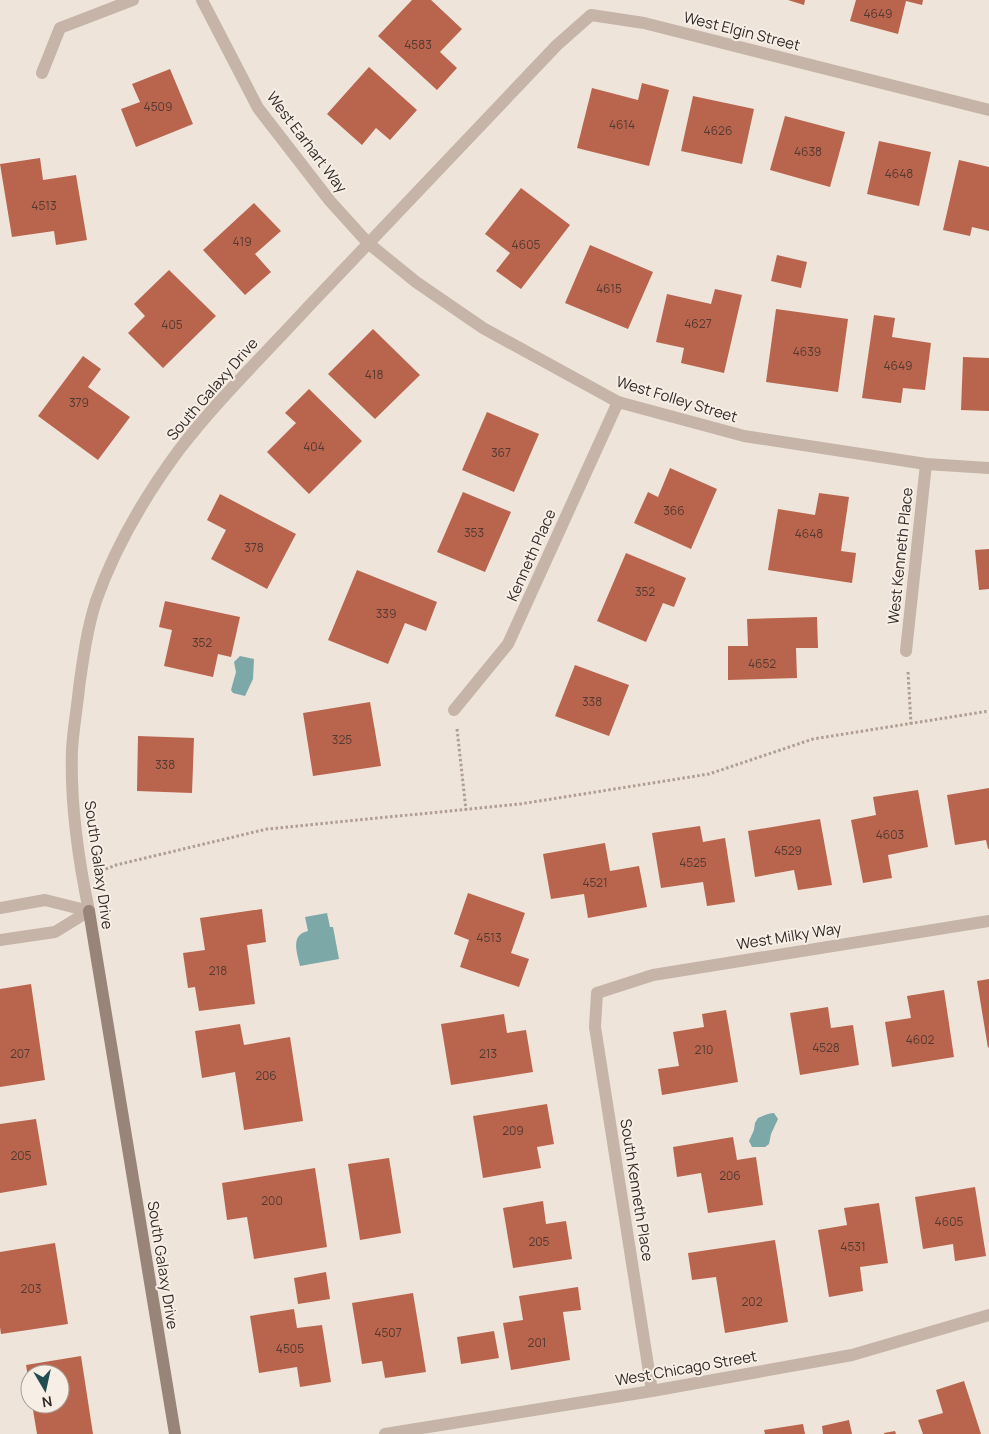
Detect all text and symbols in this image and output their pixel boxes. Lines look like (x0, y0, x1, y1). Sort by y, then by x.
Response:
house number: 4649 (864, 5, 892, 22)
street label: West Elgin Street (682, 6, 802, 56)
house number: 4583 (404, 36, 432, 53)
street label: West Earhart Way (262, 87, 352, 197)
house number: 4509 (144, 98, 172, 115)
house number: 4614 (609, 116, 635, 133)
house number: 4626 (704, 122, 732, 139)
house number: 4638 (794, 143, 822, 160)
house number: 4648 (885, 165, 913, 182)
house number: 4513 (31, 197, 57, 214)
house number: 419 (232, 233, 252, 250)
house number: 4605 (512, 236, 540, 253)
house number: 4615 (596, 280, 622, 297)
house number: 4627 (684, 315, 712, 332)
house number: 405 (161, 316, 183, 333)
street label: South Galaxy Drive (162, 333, 263, 445)
house number: 4639 (793, 343, 821, 360)
house number: 4649 (884, 357, 912, 374)
house number: 418 (365, 366, 383, 383)
street label: West Folley Street (614, 371, 740, 427)
house number: 379 (69, 394, 89, 411)
house number: 404 (303, 438, 325, 455)
house number: 367 (491, 444, 511, 461)
street label: West Kenneth Place (882, 486, 918, 626)
house number: 366 (663, 502, 685, 519)
street label: Kenneth Place (501, 505, 561, 605)
house number: 353 (464, 524, 484, 541)
house number: 4648 (795, 525, 823, 542)
house number: 378 (244, 539, 264, 556)
house number: 352 (635, 583, 655, 600)
house number: 339 (376, 605, 396, 622)
house number: 352 (192, 634, 212, 651)
house number: 4652 (748, 655, 776, 672)
house number: 338 (582, 693, 602, 710)
house number: 325 (332, 731, 352, 748)
house number: 338 (155, 756, 175, 773)
street label: South Galaxy Drive (80, 799, 118, 931)
house number: 4603 (876, 826, 904, 843)
house number: 4529 (774, 842, 802, 859)
house number: 4525 (679, 854, 707, 871)
house number: 4521 (582, 874, 608, 891)
street label: West Milky Way (735, 917, 843, 955)
house number: 4513 (476, 929, 502, 946)
house number: 218 (209, 962, 227, 979)
house number: 4602 (906, 1031, 934, 1048)
house number: 4528 (812, 1039, 840, 1056)
house number: 210 (695, 1041, 713, 1058)
house number: 207 (10, 1045, 30, 1062)
house number: 213 (479, 1045, 497, 1062)
house number: 206 (255, 1067, 277, 1084)
street label: South Kenneth Place (615, 1117, 659, 1263)
house number: 209 (502, 1122, 524, 1139)
house number: 205 (10, 1147, 32, 1164)
house number: 206 (719, 1167, 741, 1184)
house number: 200 (261, 1192, 283, 1209)
street label: South Galaxy Drive (142, 1199, 184, 1331)
house number: 4605 (935, 1213, 963, 1230)
house number: 205 (528, 1233, 550, 1250)
house number: 4531 (840, 1238, 866, 1255)
house number: 203 (21, 1280, 41, 1297)
house number: 202 (741, 1293, 763, 1310)
house number: 4507 (374, 1324, 402, 1341)
house number: 201 (528, 1334, 546, 1351)
house number: 4505 (276, 1340, 304, 1357)
street label: West Chicago Street (614, 1345, 758, 1391)
north arrow (20, 1364, 70, 1414)
text: N (41, 1392, 54, 1413)

